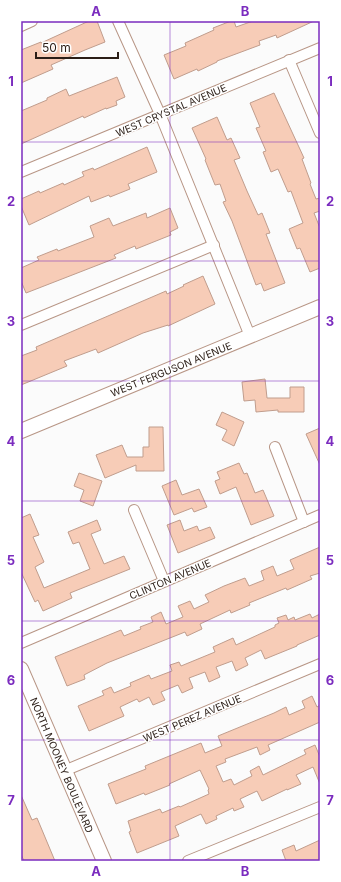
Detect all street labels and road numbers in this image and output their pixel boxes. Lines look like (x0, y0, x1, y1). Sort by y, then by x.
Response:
street label: WEST CRYSTAL AVENUE (114, 81, 228, 139)
street label: WEST FERGUSON AVENUE (109, 339, 233, 399)
street label: CLINTON AVENUE (127, 556, 213, 602)
street label: WEST PEREZ AVENUE (141, 692, 243, 744)
street label: NORTH MOONEY BOULEVARD (28, 696, 96, 834)

